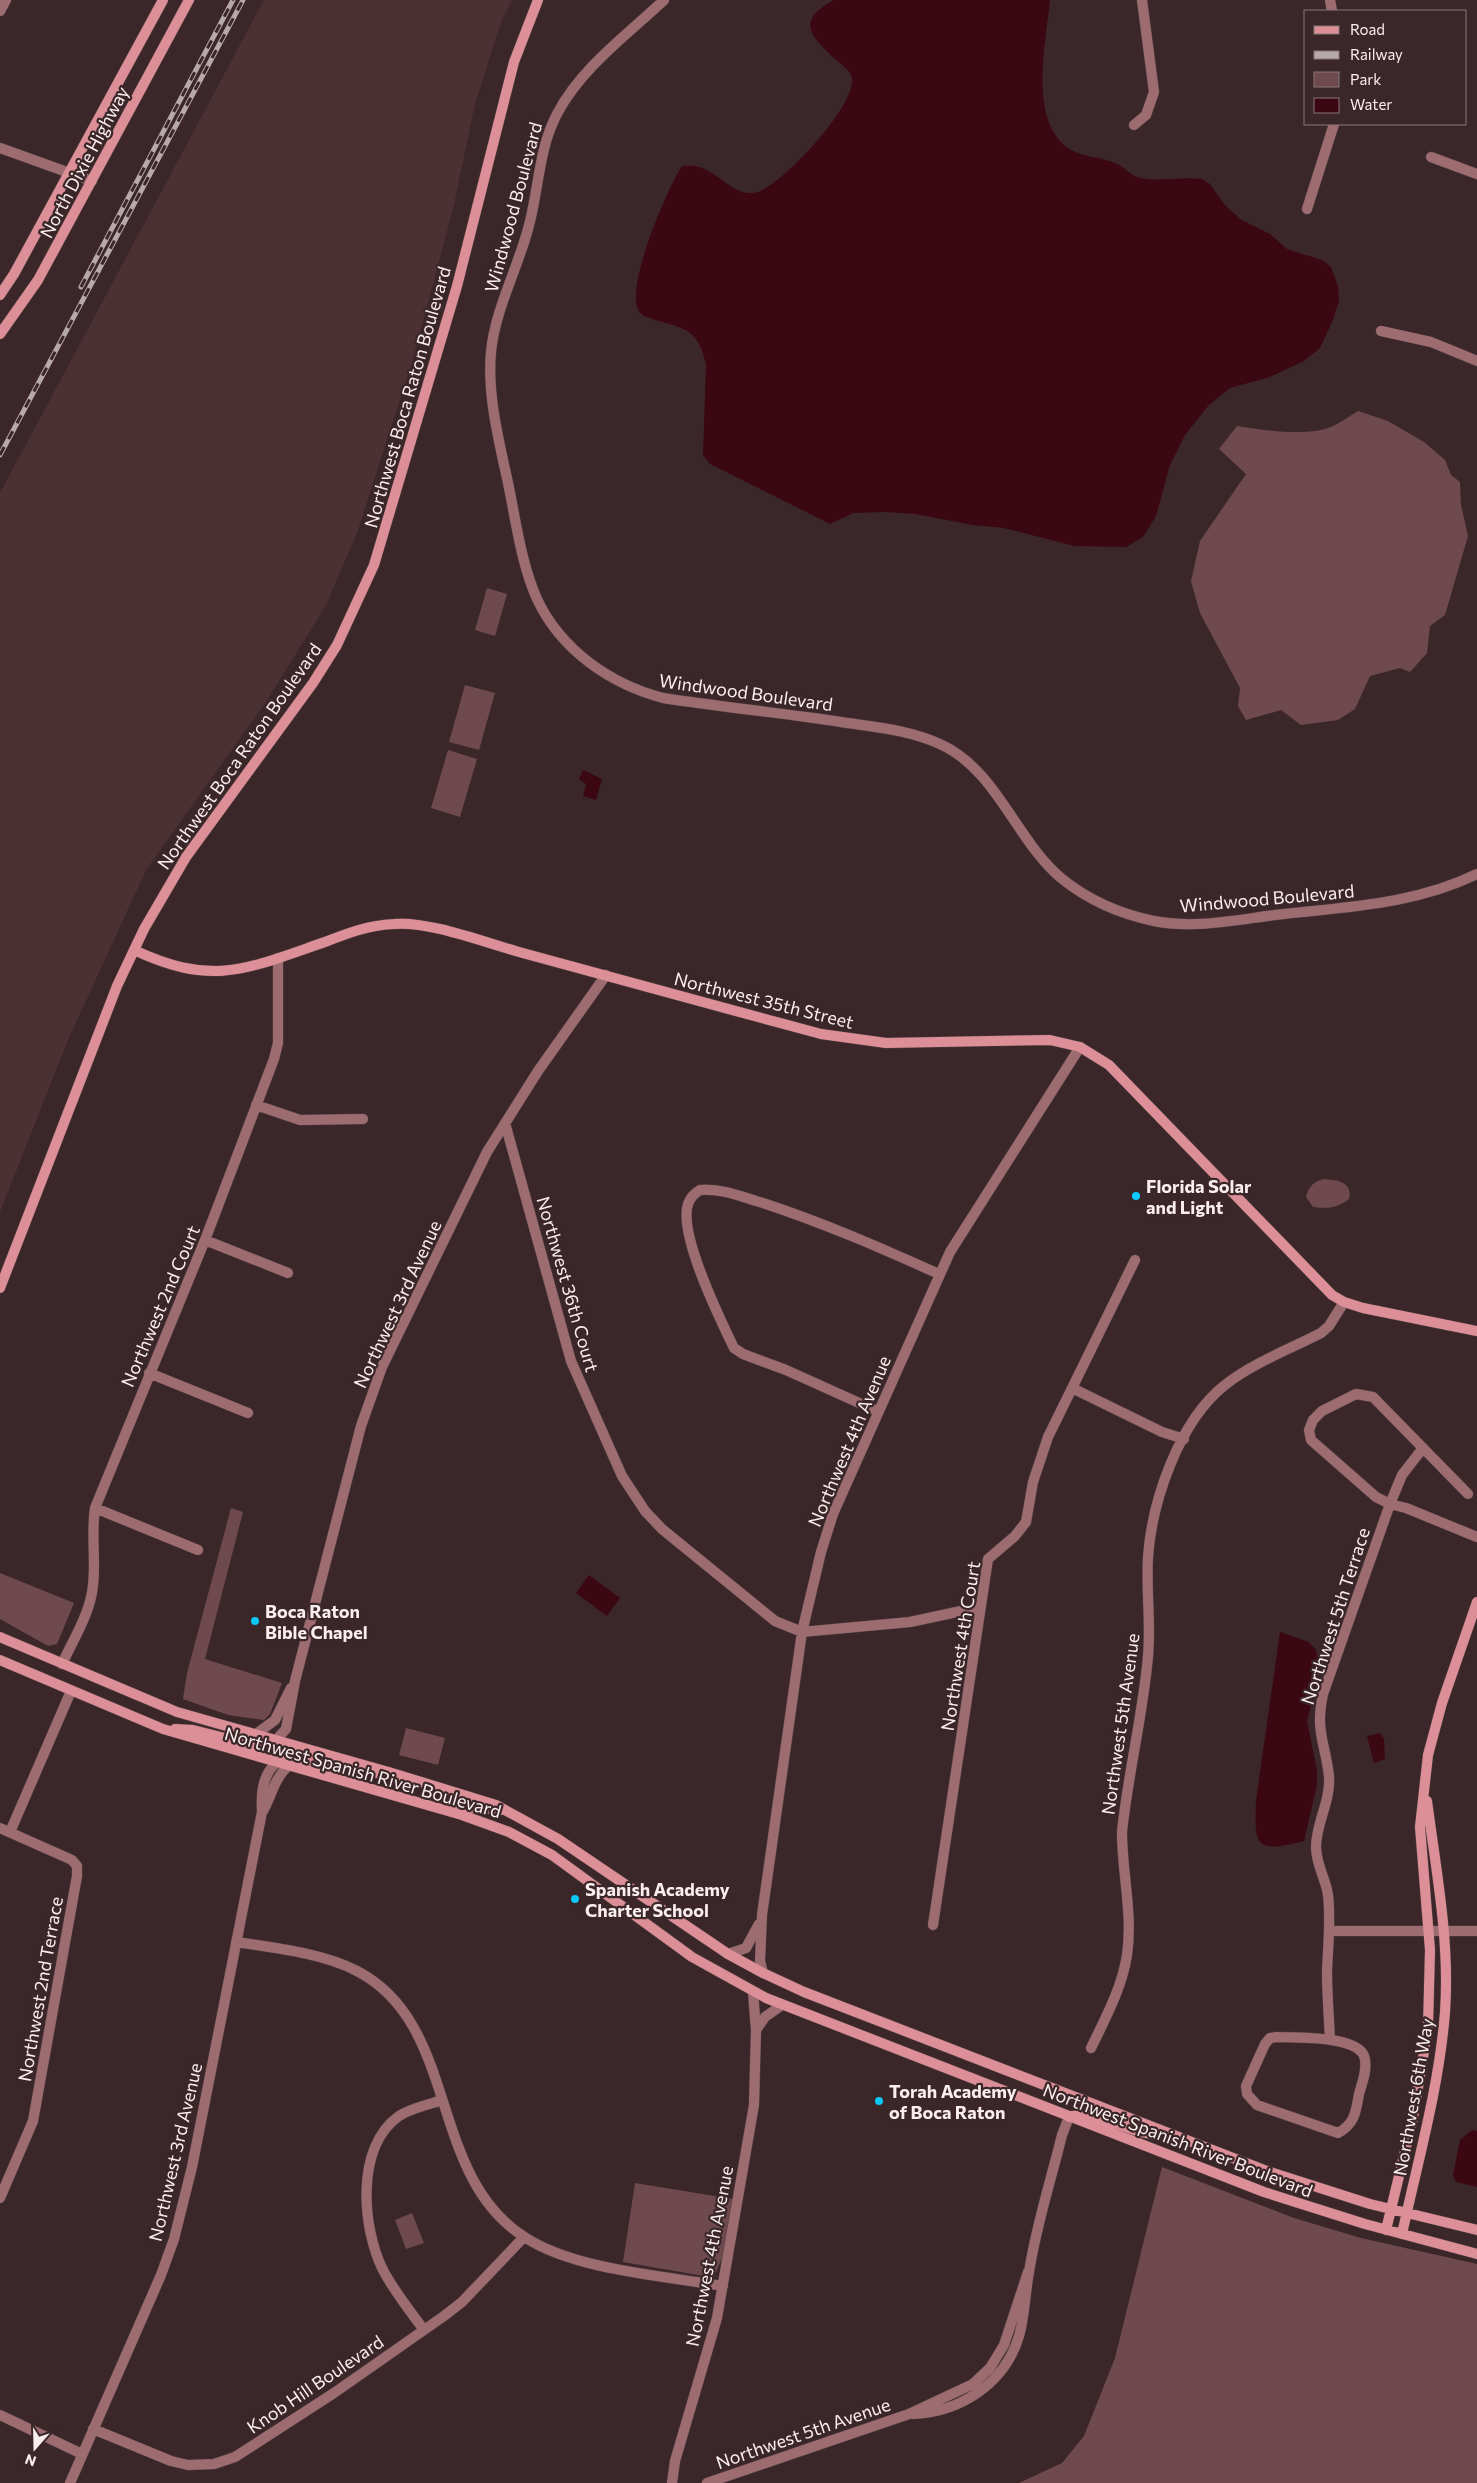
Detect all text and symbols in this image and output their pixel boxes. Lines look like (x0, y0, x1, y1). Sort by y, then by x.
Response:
legend (1304, 10, 1467, 125)
text: Road (1350, 20, 1385, 38)
text: Railway (1350, 45, 1403, 63)
text: Park (1350, 70, 1381, 88)
street label: North Dixie Highway (35, 82, 133, 242)
text: Water (1350, 95, 1392, 113)
street label: Windwood Boulevard (480, 120, 546, 294)
street label: Northwest Boca Raton Boulevard (359, 264, 455, 530)
street label: Northwest Boca Raton Boulevard (152, 639, 326, 873)
street label: Windwood Boulevard (658, 669, 834, 715)
street label: Windwood Boulevard (1179, 879, 1355, 917)
street label: Northwest 35th Street (672, 967, 856, 1033)
place label: Florida Solar and Light (1146, 1175, 1252, 1218)
marker: Florida Solar and Light (1130, 1190, 1142, 1202)
street label: Northwest 36th Court (532, 1194, 604, 1374)
street label: Northwest 3rd Avenue (348, 1217, 446, 1391)
street label: Northwest 2nd Court (116, 1222, 204, 1390)
street label: Northwest 4th Avenue (803, 1352, 895, 1530)
street label: Northwest 5th Terrace (1296, 1525, 1374, 1707)
street label: Northwest 4th Court (936, 1560, 984, 1732)
place label: Boca Raton Bible Chapel (265, 1600, 368, 1643)
marker: Boca Raton Bible Chapel (249, 1615, 261, 1627)
street label: Northwest 5th Avenue (1096, 1632, 1144, 1816)
street label: Northwest Spanish River Boulevard (222, 1722, 504, 1822)
place label: Spanish Academy Charter School (585, 1878, 730, 1921)
marker: Spanish Academy Charter School (569, 1893, 581, 1905)
street label: Northwest 2nd Terrace (13, 1895, 67, 2083)
street label: Northwest 6th Way (1388, 2017, 1438, 2177)
street label: Northwest 3rd Avenue (144, 2061, 206, 2243)
street label: Northwest Spanish River Boulevard (1040, 2078, 1316, 2202)
place label: Torah Academy of Boca Raton (889, 2080, 1017, 2123)
marker: Torah Academy of Boca Raton (873, 2095, 885, 2107)
street label: Northwest 4th Avenue (681, 2164, 737, 2348)
street label: Knob Hill Boulevard (243, 2330, 387, 2438)
street label: Northwest 5th Avenue (713, 2393, 893, 2473)
north arrow (10, 2423, 60, 2473)
text: N (23, 2451, 38, 2470)

